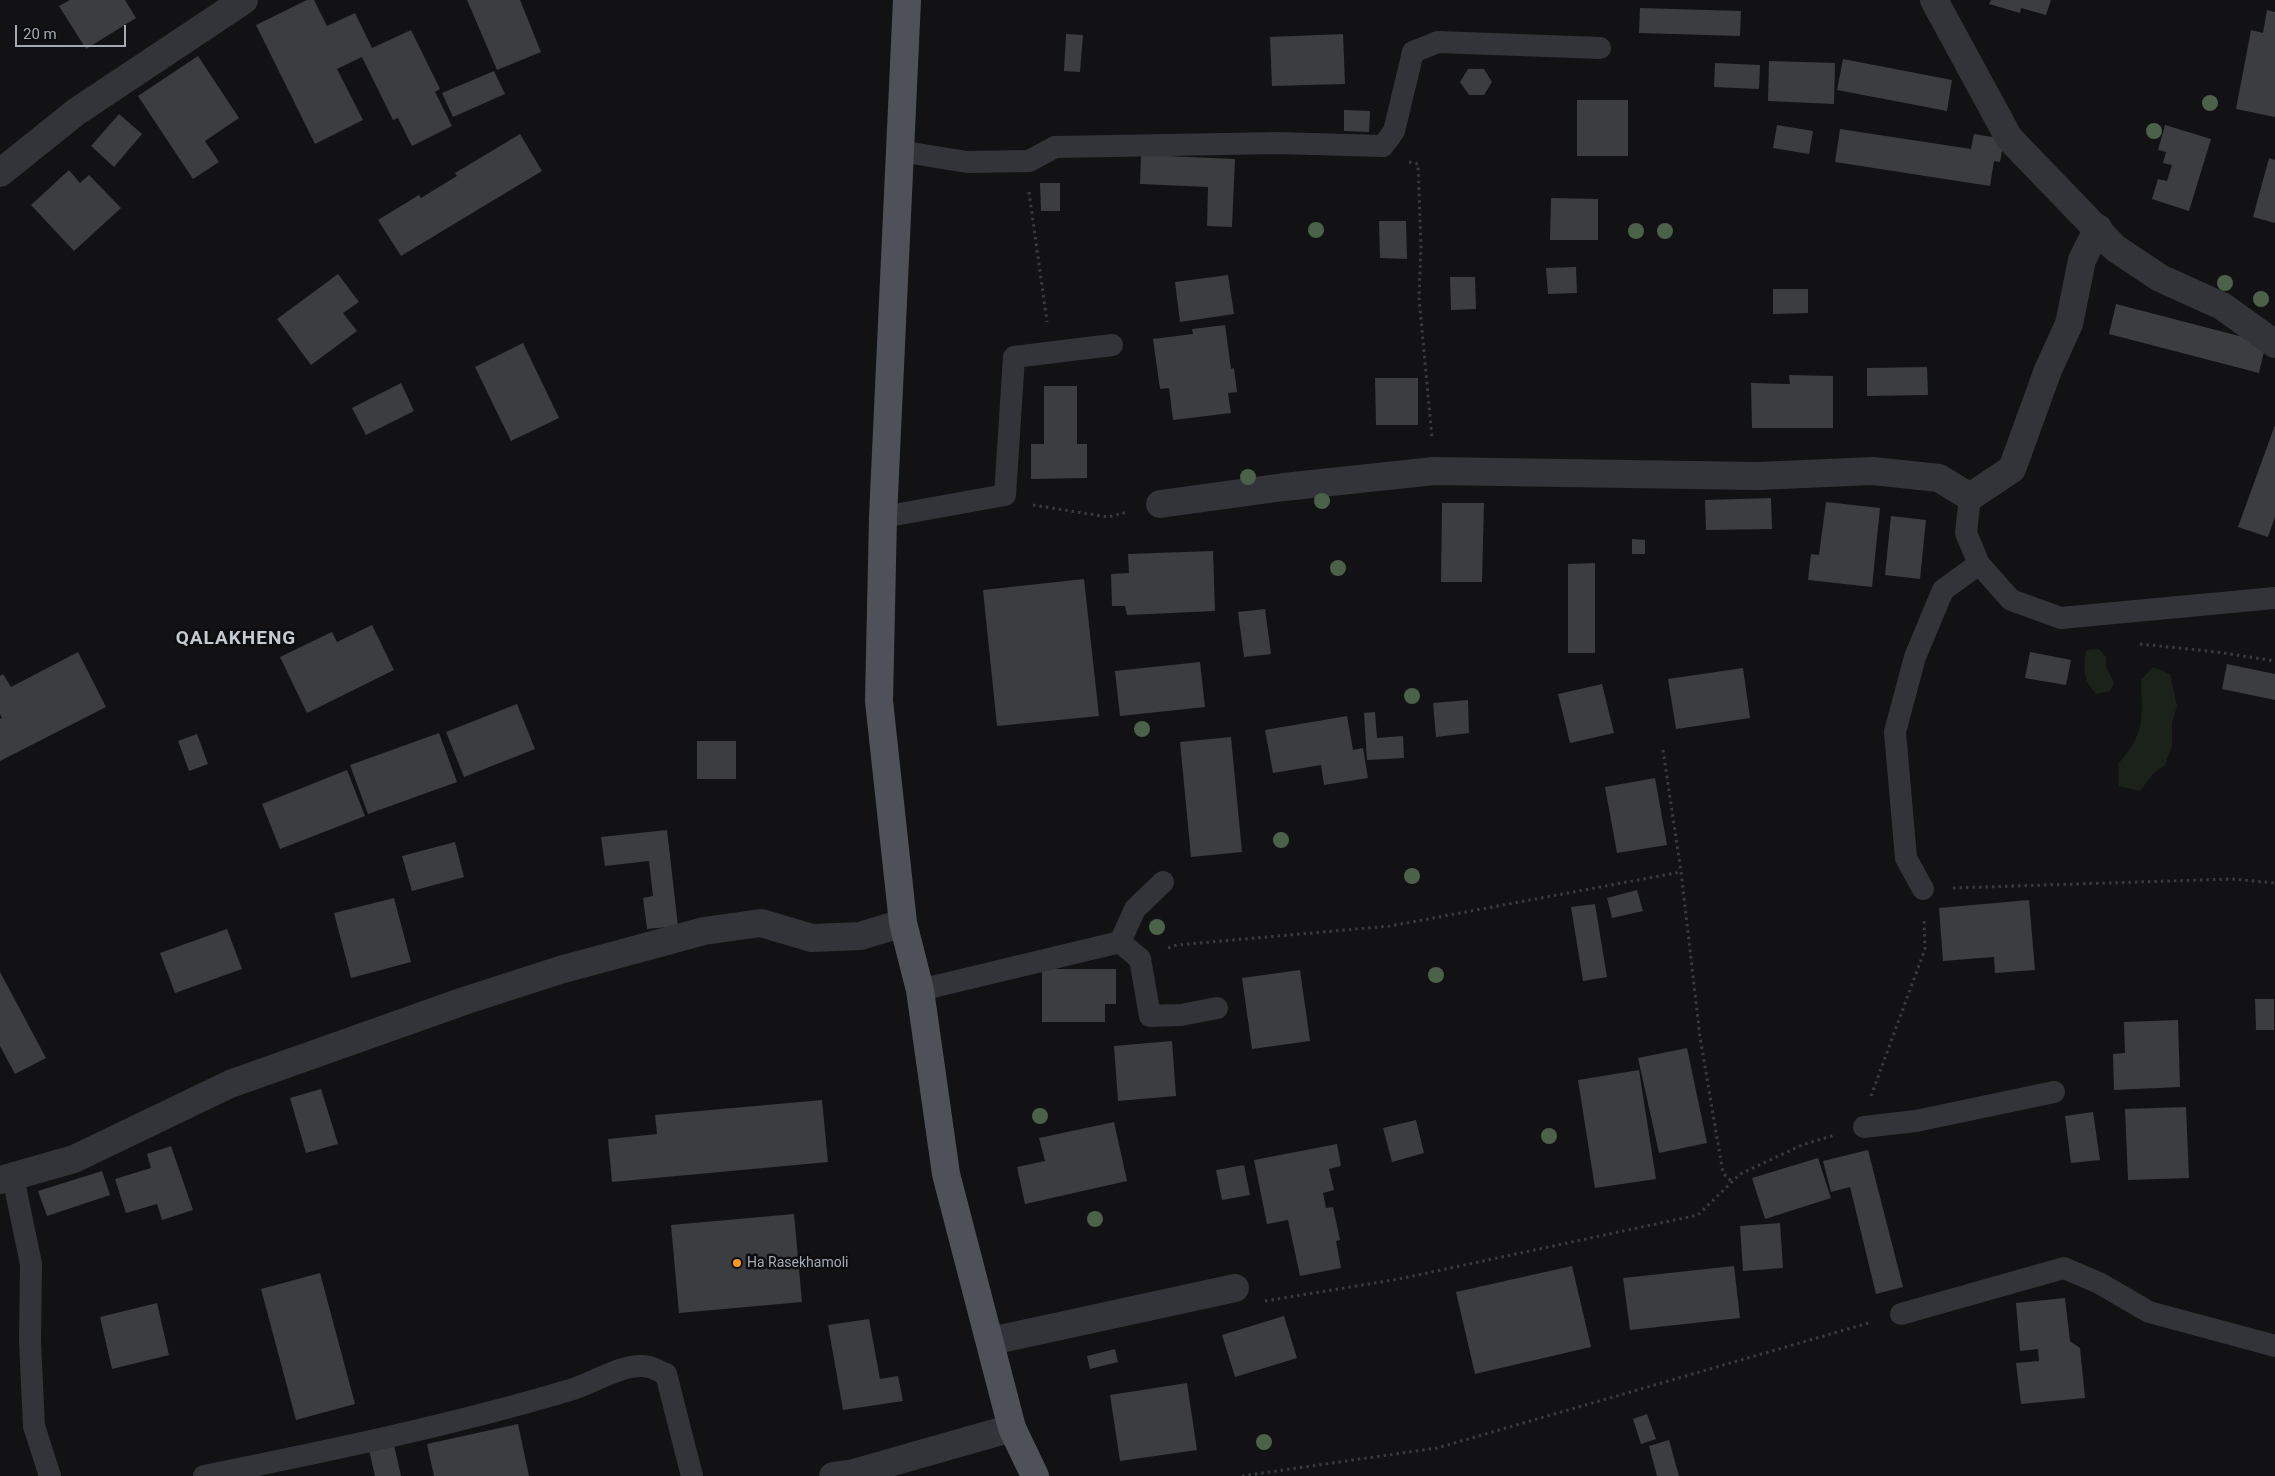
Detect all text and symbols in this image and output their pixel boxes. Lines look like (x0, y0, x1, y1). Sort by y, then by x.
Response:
scale bar (18, 15, 129, 47)
text: 20 m (23, 25, 57, 43)
district label: QALAKHENG (175, 628, 297, 650)
place label: Ha Rasekhamoli (747, 1255, 848, 1271)
marker: Ha Rasekhamoli (731, 1257, 743, 1269)

